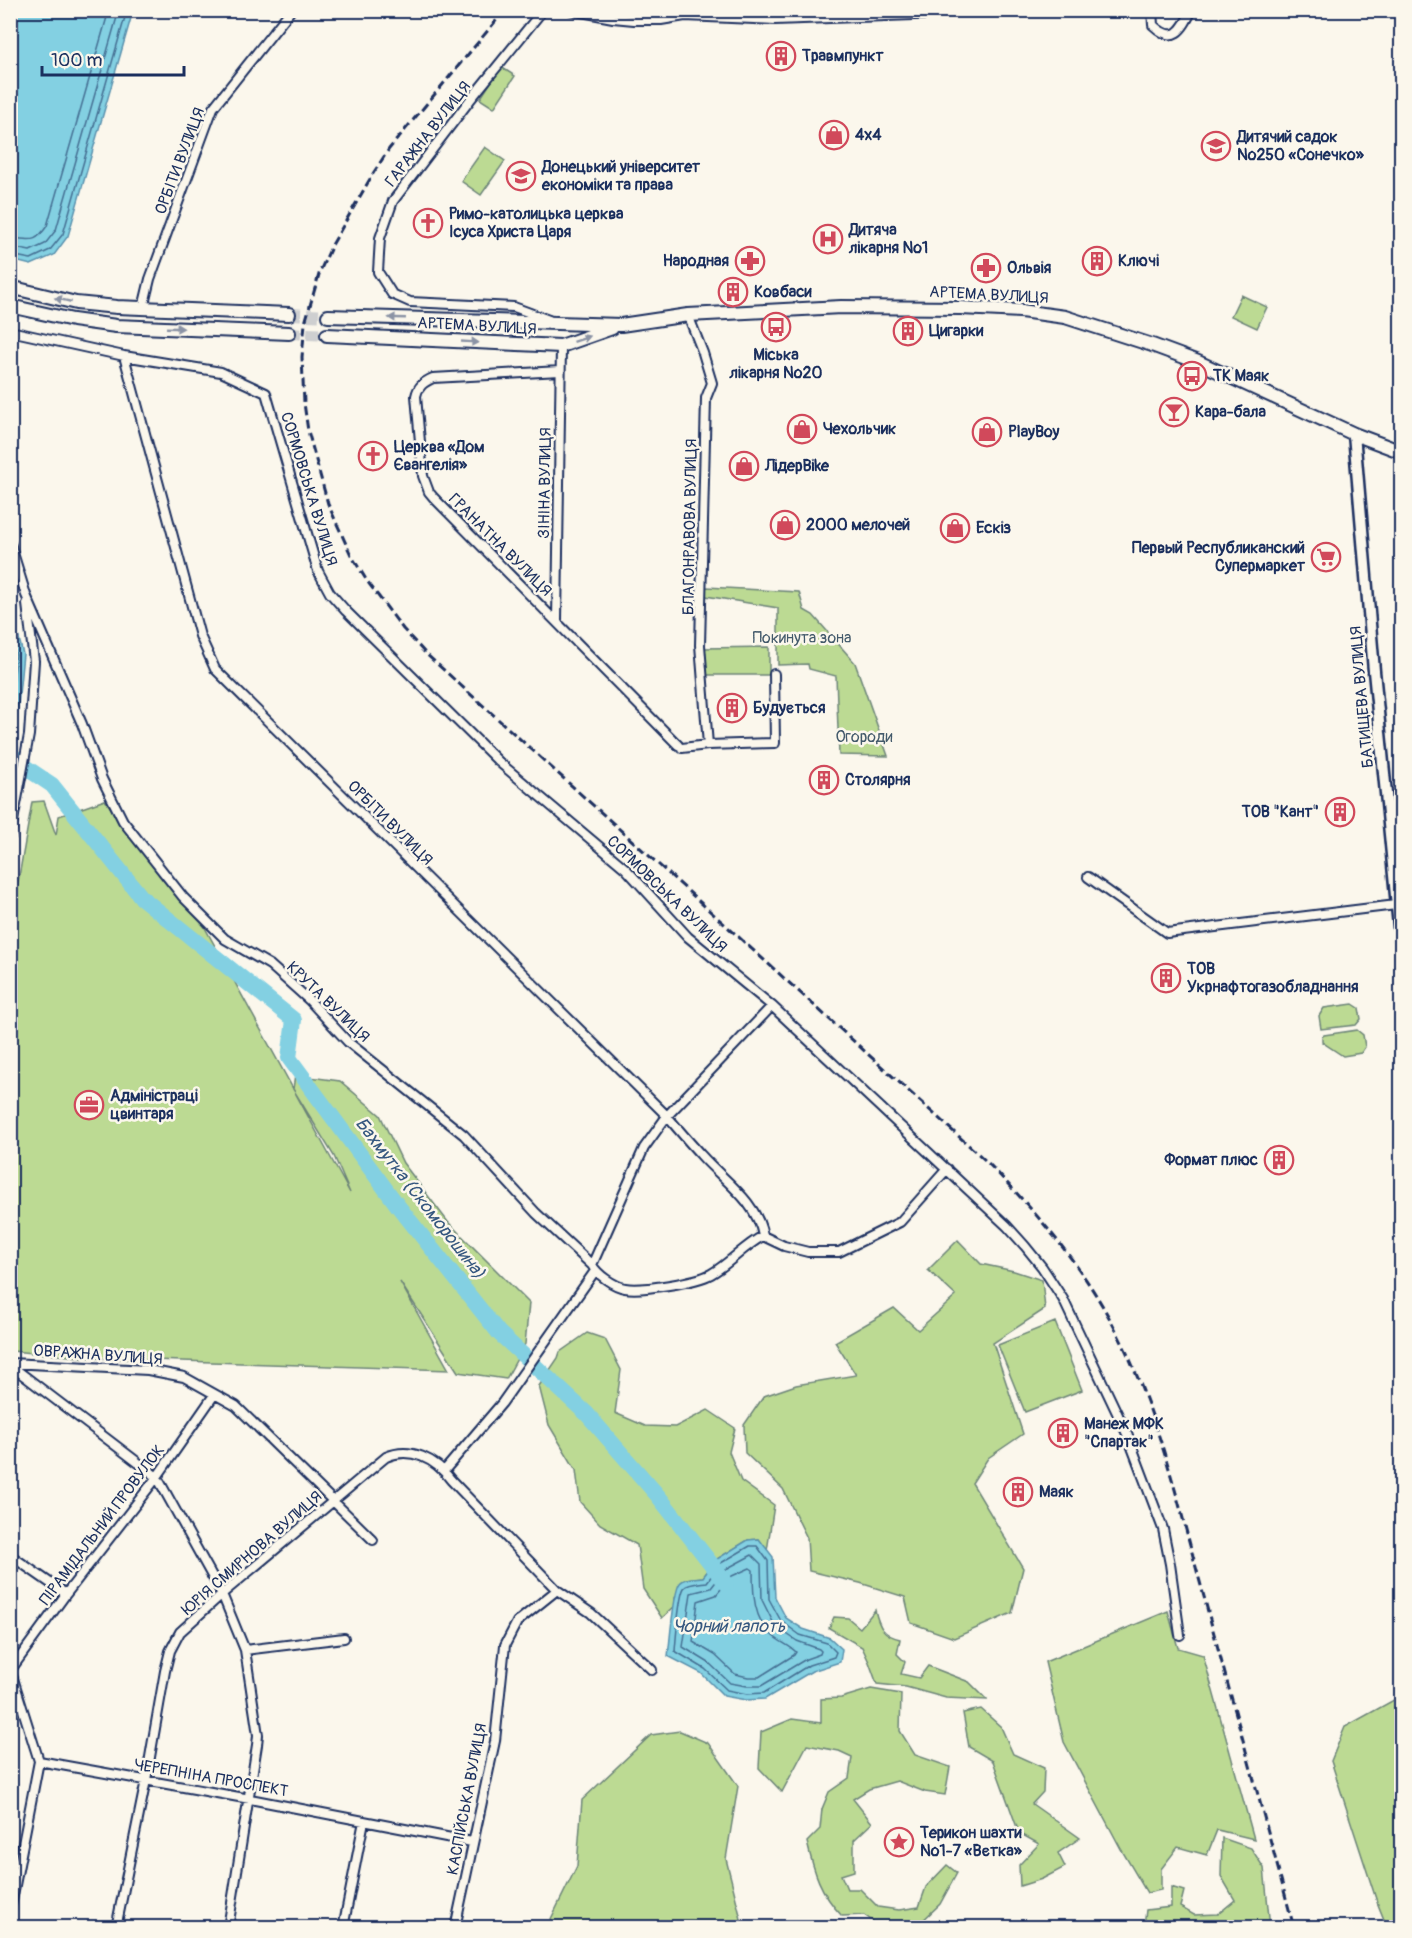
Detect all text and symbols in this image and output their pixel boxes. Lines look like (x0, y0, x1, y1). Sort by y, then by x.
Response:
scale bar (42, 39, 184, 77)
building icon: Травмпункт (765, 40, 797, 72)
place label: Травмпункт (801, 46, 885, 66)
text: 100 m (51, 49, 103, 72)
street label: ГАРАЖНА ВУЛИЦЯ (381, 77, 475, 191)
street label: ОРБІТИ ВУЛИЦЯ (150, 105, 210, 217)
shop icon: 4x4 (818, 119, 850, 151)
place label: 4x4 (855, 125, 882, 145)
place label: Дитячий садок №250 «Сонечко» (1236, 127, 1365, 165)
school or university icon: Дитячий садок №250 «Сонечко» (1200, 130, 1232, 162)
place label: Донецький університет економіки та права (541, 157, 701, 195)
school or university icon: Донецький університет економіки та права (505, 160, 537, 192)
place label: Римо-католицька церква Ісуса Христа Царя (449, 204, 624, 242)
church icon: Римо-католицька церква Ісуса Христа Царя (412, 207, 444, 239)
place label: Дитяча лікарня №1 (848, 220, 928, 258)
hospital icon: Дитяча лікарня №1 (812, 223, 844, 255)
pharmacy icon: Народная (734, 245, 766, 277)
building icon: Ключі (1081, 245, 1113, 277)
place label: Народная (663, 251, 729, 271)
place label: Ключі (1118, 251, 1159, 271)
pharmacy icon: Ольвія (970, 252, 1002, 284)
place label: Ольвія (1007, 258, 1052, 278)
building icon: Ковбаси (717, 276, 749, 308)
place label: Ковбаси (754, 282, 812, 302)
street label: АРТЕМА ВУЛИЦЯ (929, 282, 1049, 308)
one-way arrow (53, 295, 72, 304)
bus stop icon: Міська лікарня №20 (760, 311, 792, 343)
street label: АРТЕМА ВУЛИЦЯ (417, 313, 537, 339)
one-way arrow (388, 314, 407, 323)
building icon: Цигарки (892, 315, 924, 347)
place label: Цигарки (929, 321, 984, 341)
one-way arrow (165, 324, 184, 333)
one-way arrow (573, 333, 591, 343)
one-way arrow (460, 337, 479, 346)
place label: Міська лікарня №20 (729, 345, 822, 383)
bus stop icon: ТК Маяк (1176, 360, 1208, 392)
place label: ТК Маяк (1212, 366, 1269, 386)
bar icon: Кара-бала (1158, 396, 1190, 428)
place label: Кара-бала (1195, 402, 1266, 422)
street label: СОРМОВСЬКА ВУЛИЦЯ (276, 410, 342, 568)
shop icon: Чехольчик (786, 413, 818, 445)
shop icon: PlayBoy (971, 416, 1003, 448)
place label: Чехольчик (823, 419, 896, 439)
place label: PlayBoy (1008, 422, 1060, 442)
street label: ЗІНІНА ВУЛИЦЯ (534, 427, 556, 539)
place label: Церква «Дом Євангелія» (394, 437, 485, 475)
street label: БЛАГОНРАВОВА ВУЛИЦЯ (678, 439, 702, 615)
church icon: Церква «Дом Євангелія» (357, 440, 389, 472)
shop icon: ЛідерBike (728, 450, 760, 482)
place label: ЛідерBike (764, 456, 830, 476)
street label: ГРАНАТНА ВУЛИЦЯ (444, 489, 556, 601)
shop icon: 2000 мелочей (769, 509, 801, 541)
shop icon: Ескіз (939, 512, 971, 544)
place label: 2000 мелочей (806, 515, 911, 535)
place label: Ескіз (976, 518, 1012, 538)
place label: Первый Республиканский Супермаркет (1132, 538, 1306, 576)
supermarket icon: Первый Республиканский Супермаркет (1310, 541, 1342, 573)
street label: БАТИЩЕВА ВУЛИЦЯ (1346, 625, 1378, 769)
park label: Покинута зона (752, 628, 852, 648)
building icon: Будується (716, 692, 748, 724)
place label: Будується (753, 698, 826, 718)
park label: Огороди (835, 727, 893, 747)
building icon: Столярня (808, 764, 840, 796)
place label: Столярня (845, 770, 911, 790)
street label: ОРБІТИ ВУЛИЦЯ (343, 776, 437, 870)
building icon: ТОВ "Кант" (1324, 796, 1356, 828)
place label: ТОВ "Кант" (1241, 802, 1319, 822)
street label: СОРМОВСЬКА ВУЛИЦЯ (603, 831, 731, 957)
street label: КРУТА ВУЛИЦЯ (282, 957, 374, 1047)
place label: ТОВ Укрнафтогазобладнання (1186, 959, 1359, 997)
building icon: ТОВ Укрнафтогазобладнання (1150, 962, 1182, 994)
place label: Адміністраці цвинтаря (110, 1086, 198, 1124)
office icon: Адміністраці цвинтаря (73, 1089, 105, 1121)
water label: Бахмутка (Скоморошина) (350, 1113, 490, 1283)
building icon: Формат плюс (1263, 1144, 1295, 1176)
place label: Формат плюс (1164, 1150, 1258, 1170)
street label: ОВРАЖНА ВУЛИЦЯ (33, 1341, 163, 1369)
place label: Манеж МФК "Спартак" (1084, 1414, 1164, 1452)
building icon: Манеж МФК "Спартак" (1047, 1417, 1079, 1449)
street label: ПІРАМІДАЛЬНИЙ ПРОВУЛОК (35, 1441, 169, 1609)
building icon: Маяк (1002, 1476, 1034, 1508)
place label: Маяк (1039, 1482, 1074, 1502)
street label: ЮРІЯ СМИРНОВА ВУЛИЦЯ (178, 1487, 326, 1619)
water label: Чорний лапоть (673, 1615, 786, 1638)
street label: КАСПІЙСЬКА ВУЛИЦЯ (442, 1721, 492, 1877)
street label: ЧЕРЕПНІНА ПРОСПЕКТ (132, 1755, 290, 1801)
place label: Терикон шахти №1-7 «Вєтка» (919, 1823, 1023, 1861)
place icon: Терикон шахти №1-7 «Вєтка» (883, 1826, 915, 1858)

